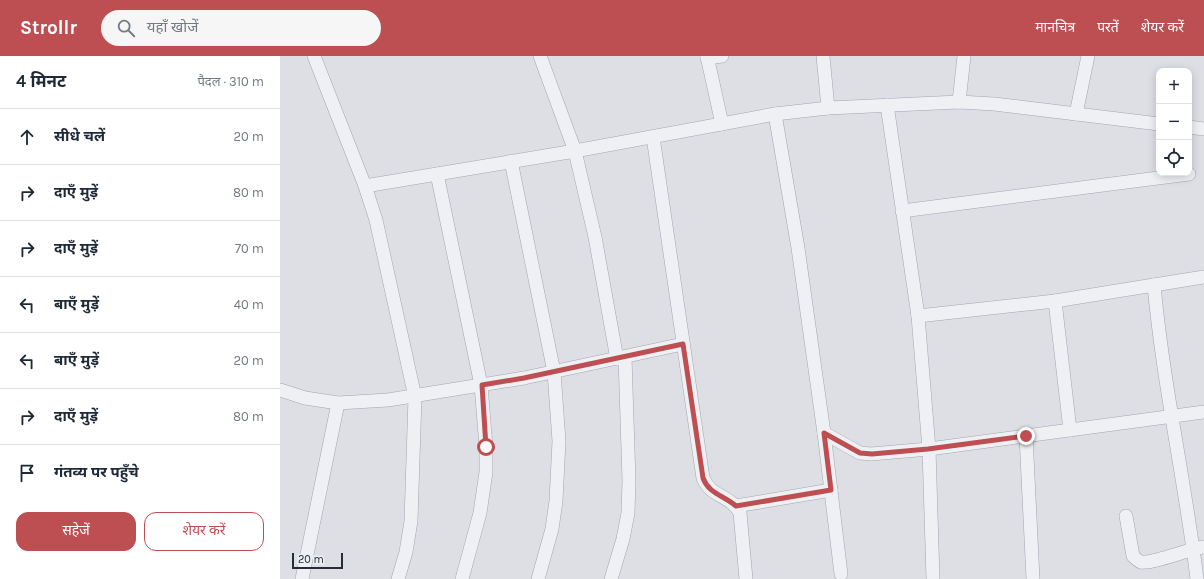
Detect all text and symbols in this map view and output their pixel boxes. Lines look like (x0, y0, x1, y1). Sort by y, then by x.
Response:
search box (101, 10, 381, 46)
text: Strollr (20, 17, 77, 39)
icon: search (115, 17, 137, 39)
text: यहाँ खोजें (147, 18, 198, 36)
text: मानचित्र (1035, 19, 1075, 36)
text: परतें (1097, 19, 1119, 36)
text: शेयर करें (1141, 19, 1184, 36)
map controls (1156, 68, 1192, 176)
button: + (1156, 68, 1192, 104)
text: 4 मिनट (16, 71, 66, 91)
text: पैदल · 310 m (197, 74, 264, 89)
button: − (1156, 104, 1192, 140)
icon: ahead (16, 126, 38, 148)
text: सीधे चलें (54, 127, 105, 145)
text: 20 m (234, 129, 264, 144)
button: locate (1156, 140, 1192, 176)
icon: right (16, 182, 38, 204)
text: दाएँ मुड़ें (54, 183, 98, 201)
text: 80 m (233, 185, 264, 200)
icon: right (16, 238, 38, 260)
text: दाएँ मुड़ें (54, 239, 98, 257)
text: 70 m (235, 241, 264, 256)
icon: left (16, 294, 38, 316)
text: बाएँ मुड़ें (54, 295, 99, 313)
text: 40 m (234, 297, 264, 312)
icon: left (16, 350, 38, 372)
text: बाएँ मुड़ें (54, 351, 99, 369)
text: 20 m (234, 353, 264, 368)
icon: right (16, 406, 38, 428)
text: दाएँ मुड़ें (54, 407, 98, 425)
text: 80 m (233, 409, 264, 424)
route end (1017, 427, 1035, 445)
route start (477, 438, 495, 456)
icon: arrive (16, 462, 38, 484)
text: गंतव्य पर पहुँचे (54, 463, 139, 481)
button: सहेजें (16, 512, 136, 551)
button: शेयर करें (144, 512, 264, 551)
scale bar (292, 551, 343, 570)
text: 20 m (298, 553, 324, 566)

